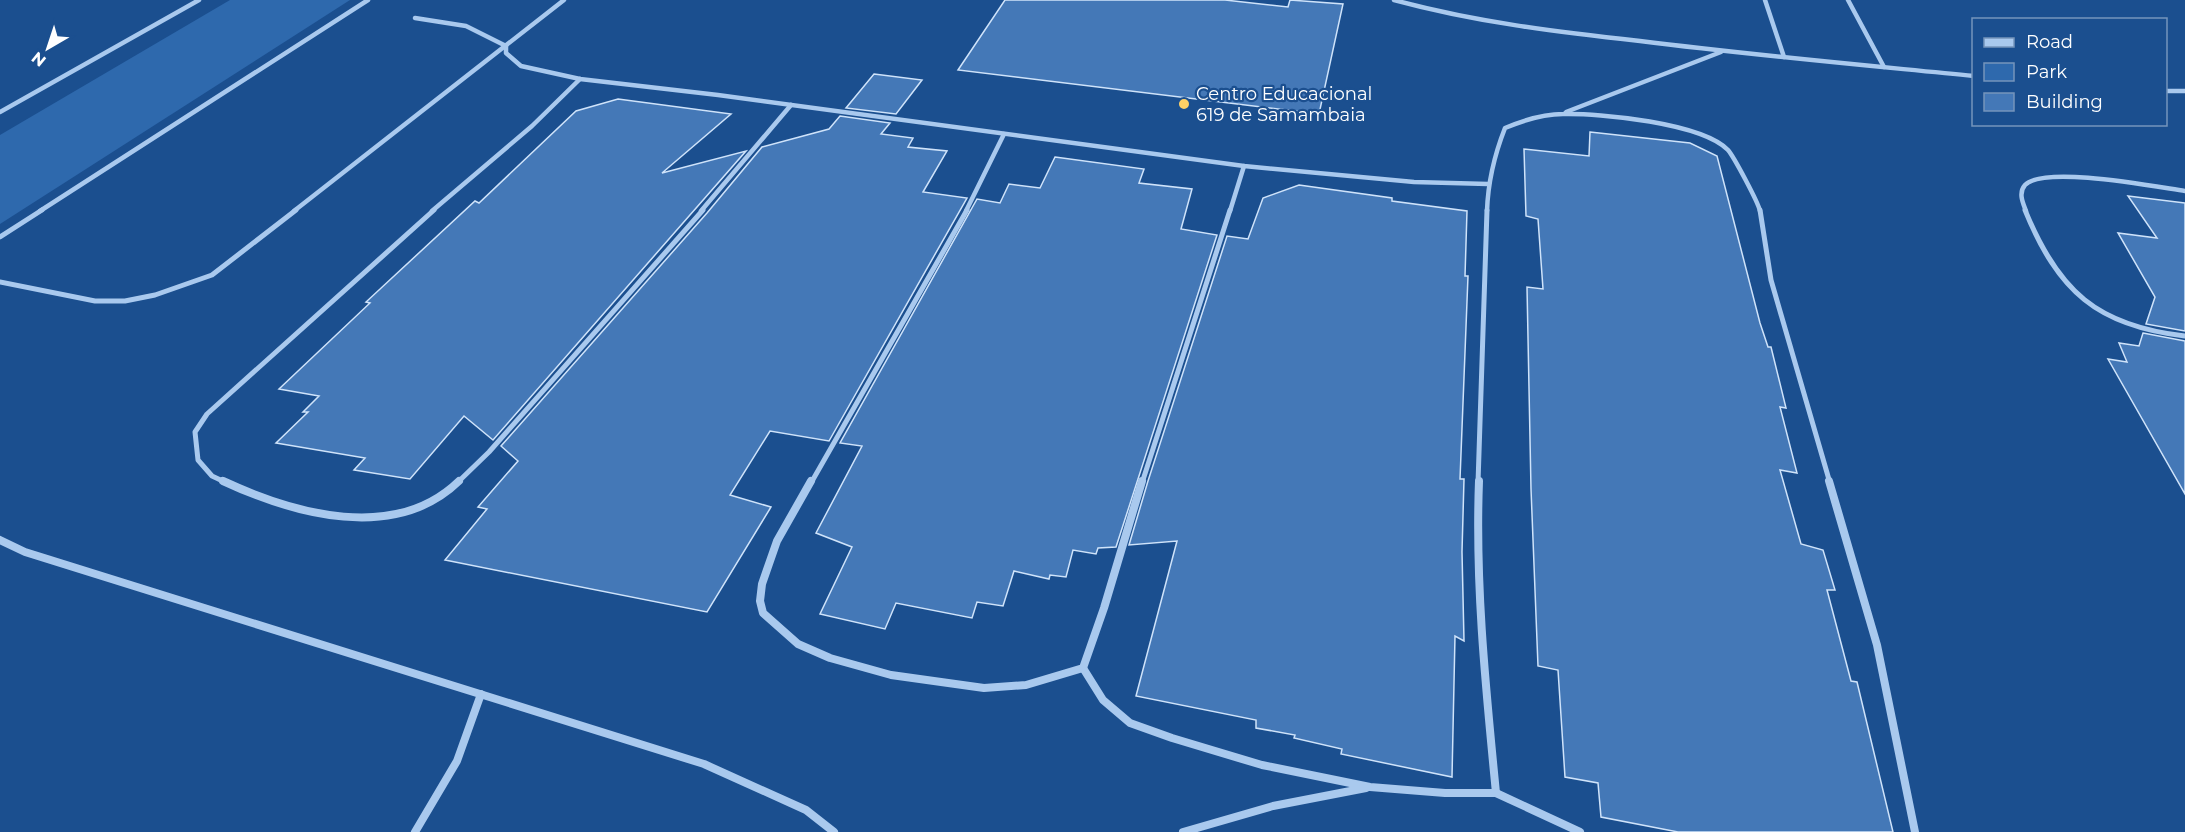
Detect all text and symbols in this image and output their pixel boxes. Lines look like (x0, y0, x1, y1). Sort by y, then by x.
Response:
north arrow (18, 18, 78, 78)
legend (1972, 18, 2167, 126)
text: Road (2026, 31, 2073, 53)
text: N (28, 48, 50, 71)
text: Park (2026, 61, 2067, 83)
place label: Centro Educacional 619 de Samambaia (1196, 83, 1372, 126)
text: Building (2026, 91, 2103, 113)
marker: Centro Educacional 619 de Samambaia (1177, 97, 1191, 111)

